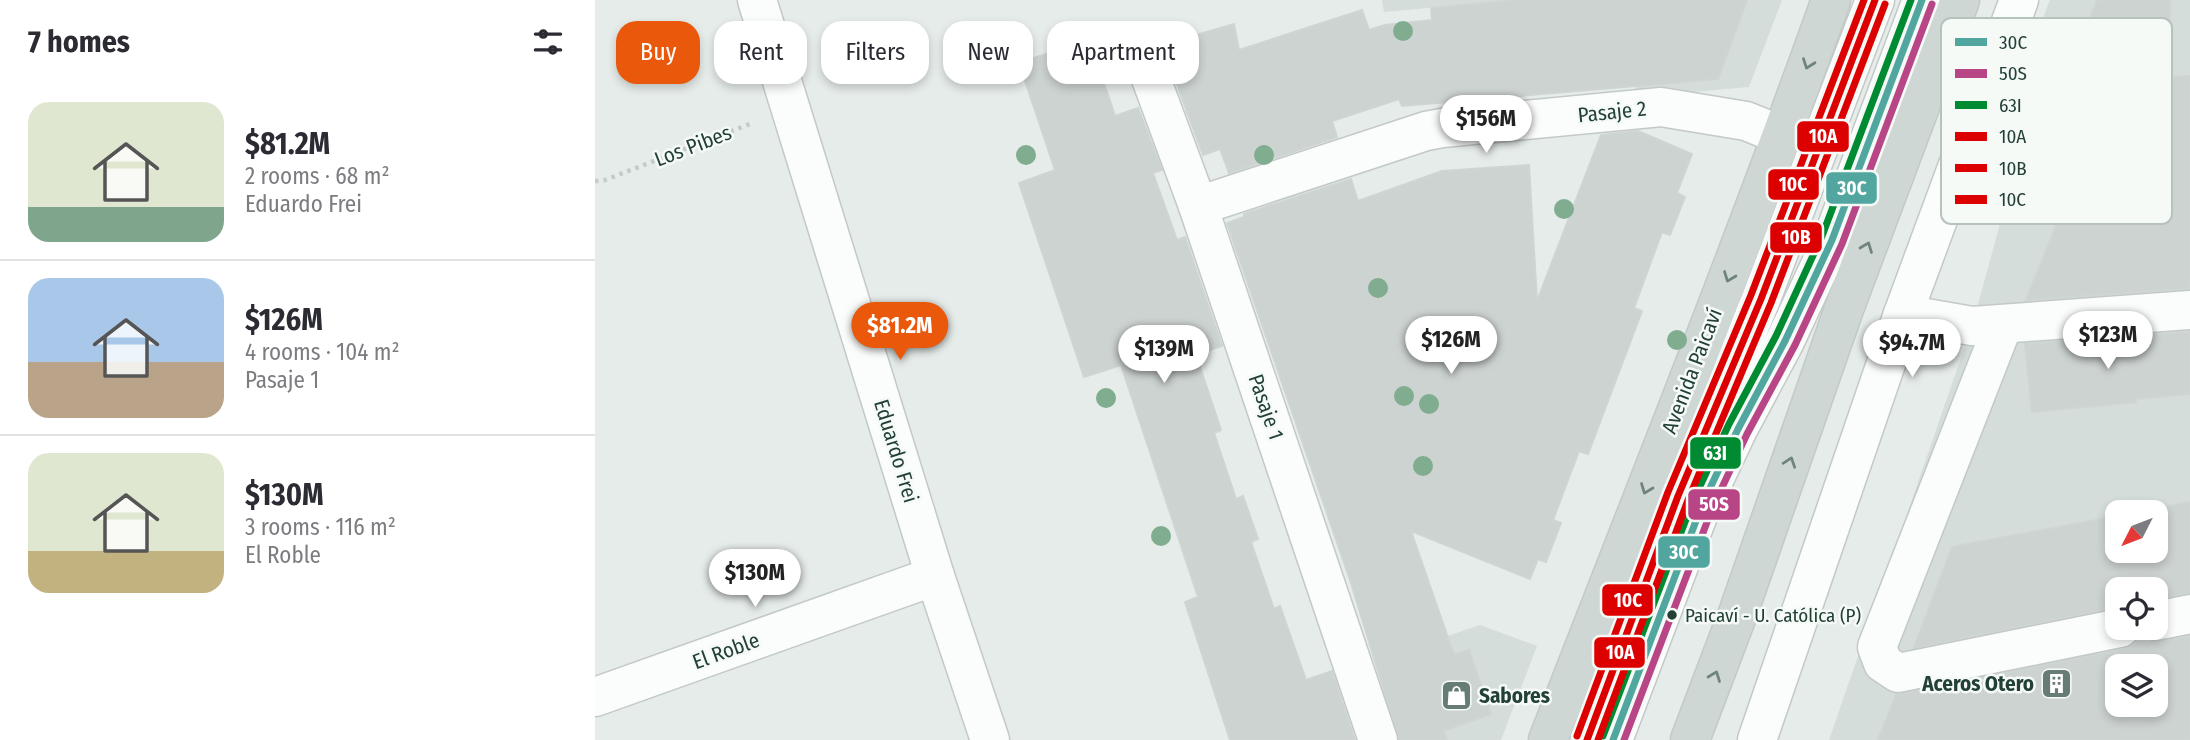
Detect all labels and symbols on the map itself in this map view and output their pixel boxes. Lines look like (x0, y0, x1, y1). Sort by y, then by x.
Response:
legend (1941, 18, 2172, 224)
text: 30C (1999, 31, 2027, 54)
one-way arrow (1803, 58, 1817, 70)
text: 50S (1999, 62, 2027, 85)
text: 63I (1999, 94, 2022, 117)
street label: Pasaje 2 (1576, 95, 1648, 129)
pin: $156M (1437, 96, 1535, 155)
street label: Los Pibes (651, 119, 735, 173)
line badge: 10A (1796, 120, 1850, 153)
text: 10A (1809, 125, 1838, 148)
text: 10A (1999, 125, 2026, 148)
text: 10B (1999, 157, 2027, 180)
line badge: 10C (1767, 168, 1820, 201)
line badge: 30C (1825, 171, 1878, 205)
text: 10C (1779, 173, 1807, 196)
text: 30C (1836, 177, 1867, 200)
text: 10C (1999, 188, 2026, 211)
line badge: 10B (1769, 221, 1823, 254)
text: 10B (1781, 226, 1811, 249)
one-way arrow (1859, 242, 1873, 254)
one-way arrow (1723, 271, 1737, 283)
pin: $81.2M (843, 302, 957, 362)
street label: Avenida Paicaví (1656, 305, 1728, 437)
pin: $123M (2059, 312, 2157, 371)
pin: $126M (1402, 316, 1500, 376)
pin: $94.7M (1855, 320, 1969, 379)
pin: $139M (1115, 326, 1213, 385)
street label: Pasaje 1 (1243, 371, 1289, 443)
street label: Eduardo Frei (868, 396, 924, 506)
line badge: 63I (1689, 436, 1742, 470)
text: 63I (1703, 442, 1727, 465)
one-way arrow (1782, 456, 1796, 468)
one-way arrow (1641, 483, 1655, 495)
line badge: 50S (1687, 488, 1741, 521)
text: 50S (1699, 493, 1729, 516)
north arrow (2105, 500, 2168, 564)
line badge: 30C (1657, 535, 1711, 569)
text: 30C (1668, 541, 1699, 564)
pin: $130M (706, 550, 804, 609)
line badge: 10C (1601, 583, 1654, 617)
text: 10C (1614, 589, 1642, 612)
place label: Paicaví - U. Católica (P) (1685, 604, 1861, 627)
marker: Paicaví - U. Católica (P) (1665, 608, 1679, 622)
street label: El Roble (689, 627, 763, 675)
line badge: 10A (1593, 636, 1646, 669)
text: 10A (1606, 641, 1635, 664)
building icon: Aceros Otero (2040, 667, 2074, 701)
one-way arrow (1706, 671, 1720, 683)
place label: Aceros Otero (1921, 671, 2034, 697)
shop icon: Sabores (1439, 679, 1473, 713)
place label: Sabores (1479, 683, 1550, 709)

